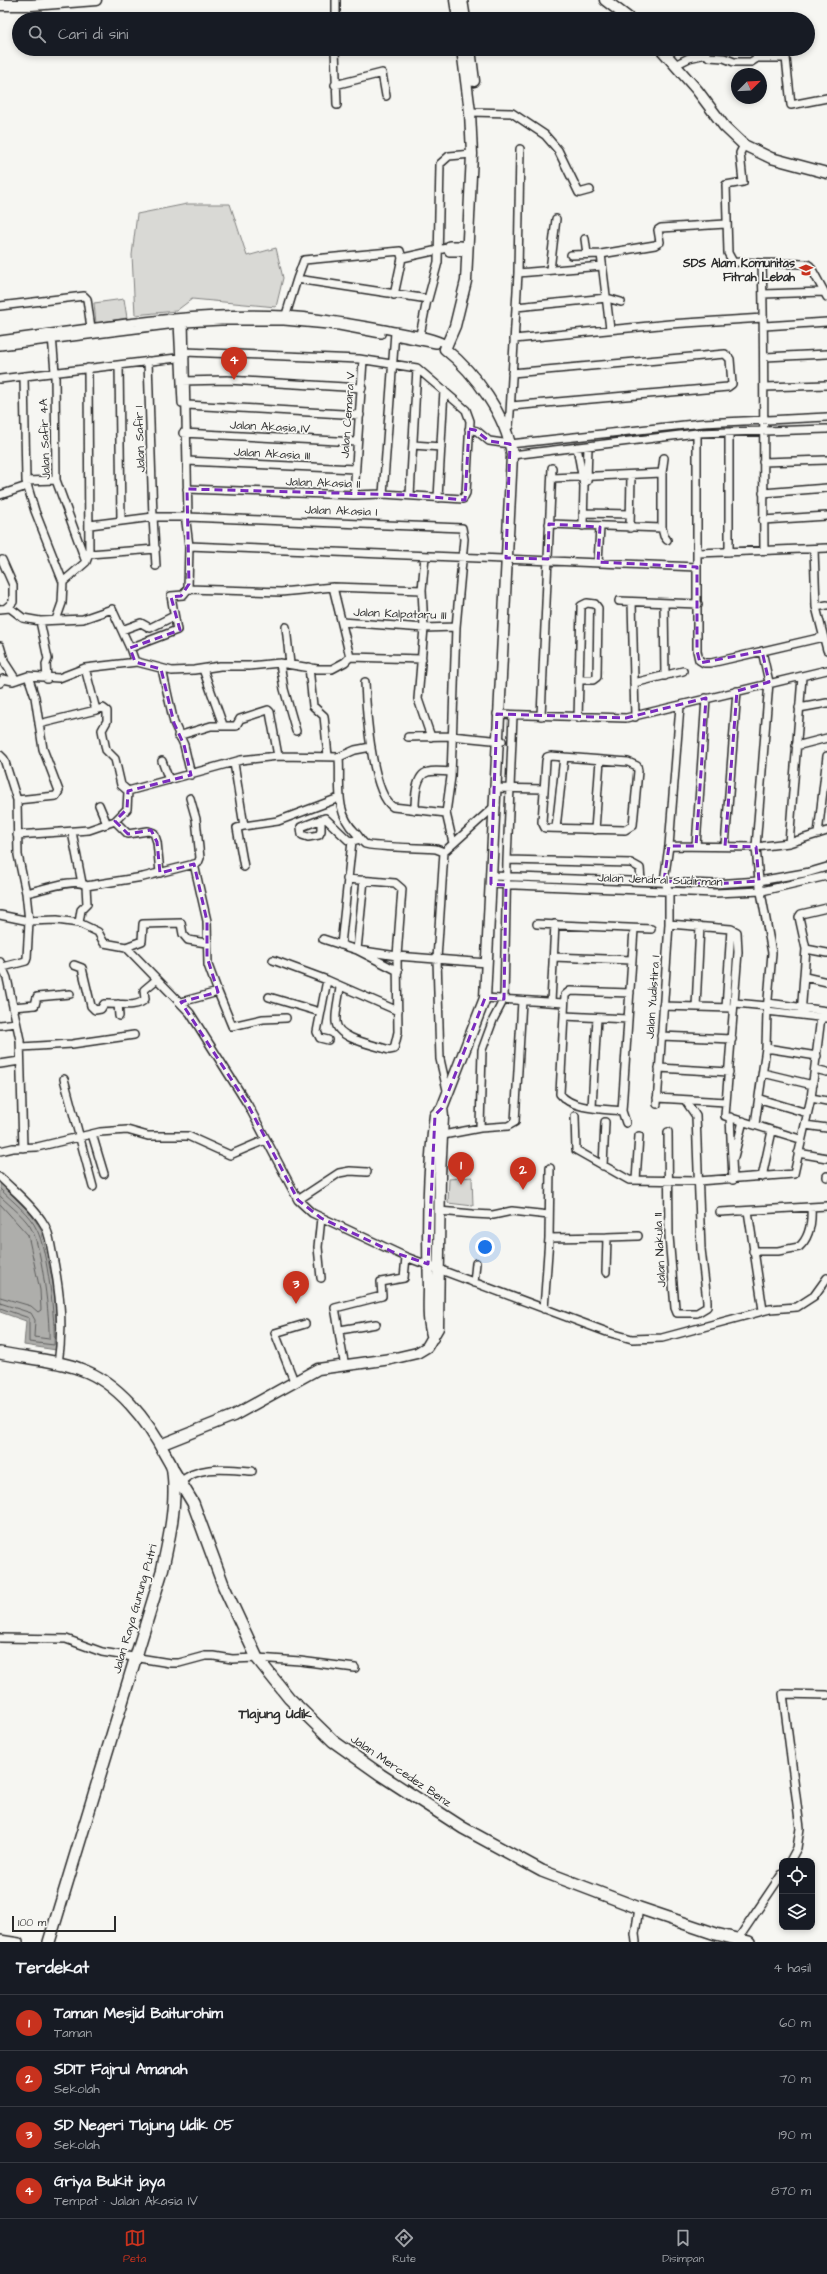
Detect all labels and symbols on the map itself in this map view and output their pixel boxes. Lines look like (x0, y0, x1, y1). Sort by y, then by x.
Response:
north arrow (731, 68, 767, 104)
place label: SDS Alam Komunitas Fitrah Lebah (682, 255, 796, 286)
school or university icon: SDS Alam Komunitas Fitrah Lebah (798, 262, 814, 278)
pin: 4 (221, 347, 247, 380)
street label: Jalan Cemara V (336, 371, 360, 459)
street label: Jalan Safir 4A (35, 398, 55, 480)
street label: Jalan Safir 1 (130, 405, 150, 473)
street label: Jalan Akasia IV (229, 416, 311, 438)
street label: Jalan Akasia III (233, 444, 311, 465)
street label: Jalan Akasia II (285, 473, 361, 493)
street label: Jalan Akasia I (304, 501, 378, 521)
street label: Jalan Kalpataru III (353, 604, 447, 624)
street label: Jalan Jendral Sudirman (597, 869, 723, 891)
street label: Jalan Yudistira I (642, 954, 664, 1039)
pin: 1 (448, 1152, 474, 1185)
pin: 2 (510, 1157, 536, 1190)
street label: Jalan Nakula II (650, 1212, 670, 1288)
your location (475, 1237, 495, 1257)
pin: 3 (283, 1271, 309, 1304)
street label: Jalan Raya Gunung Putri (108, 1542, 163, 1676)
district label: Tlajung Udik (237, 1704, 312, 1725)
street label: Jalan Mercedez Benz (347, 1731, 455, 1811)
scale bar (12, 1914, 116, 1933)

